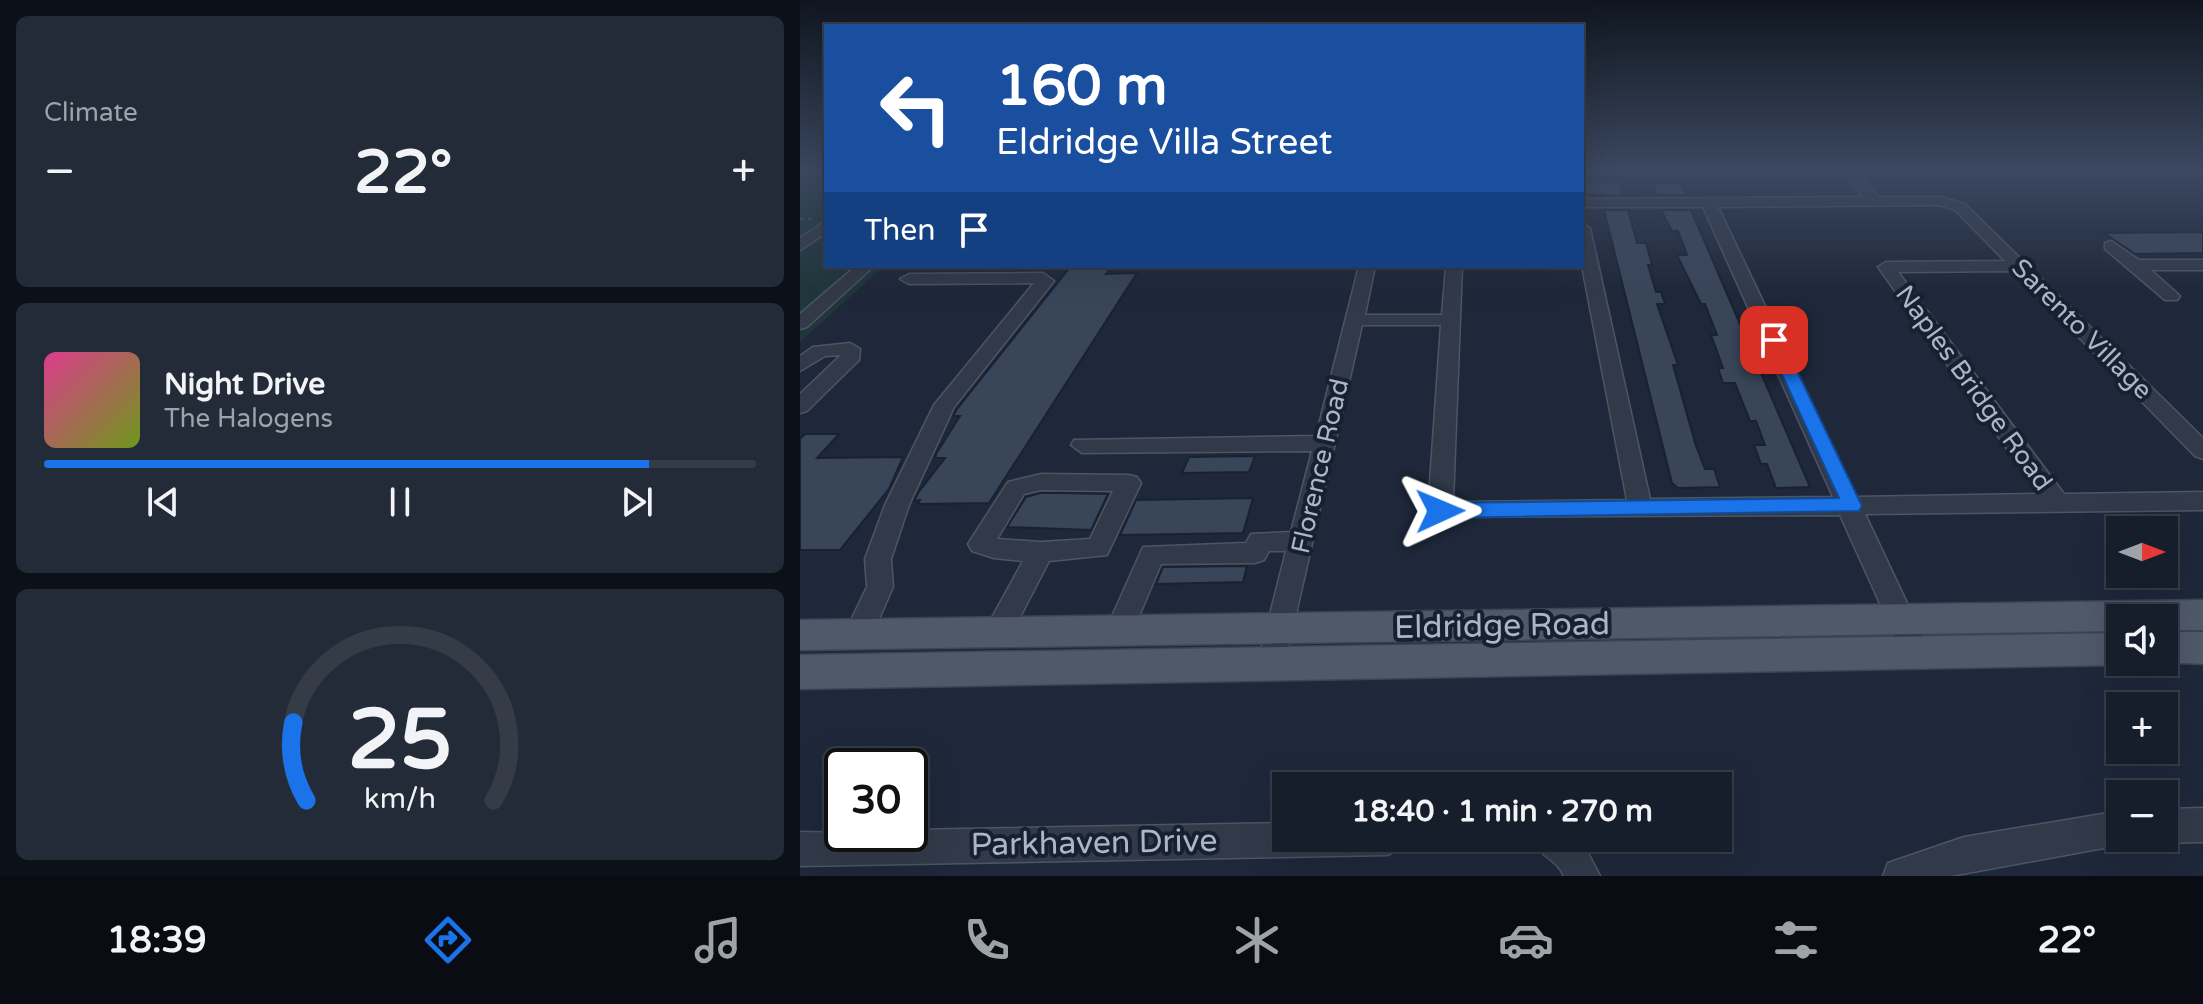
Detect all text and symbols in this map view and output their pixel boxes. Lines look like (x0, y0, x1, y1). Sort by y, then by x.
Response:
text: 160 m (996, 53, 1167, 120)
icon: left (864, 56, 968, 160)
text: Climate (44, 97, 138, 128)
text: Eldridge Villa Street (996, 121, 1333, 164)
text: 22° (354, 137, 452, 209)
text: − (44, 146, 75, 199)
text: + (731, 146, 756, 199)
icon: arrive (952, 208, 996, 252)
text: Then (864, 212, 936, 249)
street label: Sarento Village (2005, 252, 2159, 406)
street label: Naples Bridge Road (1889, 279, 2059, 497)
pin (1740, 306, 1808, 374)
icon: arrive (1752, 318, 1796, 362)
text: Night Drive (164, 366, 325, 403)
street label: Florence Road (1285, 375, 1355, 557)
text: The Halogens (164, 403, 333, 434)
position arrow (1398, 469, 1482, 553)
icon: previous (141, 480, 185, 524)
icon: pause (378, 480, 422, 524)
icon: next (615, 480, 659, 524)
north arrow (2106, 516, 2178, 588)
map controls (2106, 516, 2178, 852)
button: sound (2106, 604, 2178, 676)
street label: Eldridge Road (1394, 605, 1610, 647)
text: 25 (348, 690, 452, 790)
button: + (2106, 692, 2178, 764)
speed limit sign: 30 (824, 748, 928, 852)
button: − (2106, 780, 2178, 852)
text: km/h (364, 782, 436, 816)
text: 18:40 · 1 min · 270 m (1351, 793, 1653, 830)
street label: Parkhaven Drive (970, 822, 1218, 864)
icon: directions (420, 912, 476, 968)
icon: music (690, 912, 746, 968)
icon: phone (959, 912, 1015, 968)
icon: climate (1229, 912, 1285, 968)
icon: car (1498, 912, 1554, 968)
icon: filters (1768, 912, 1824, 968)
text: 18:39 (107, 919, 207, 962)
text: 22° (2037, 919, 2096, 962)

